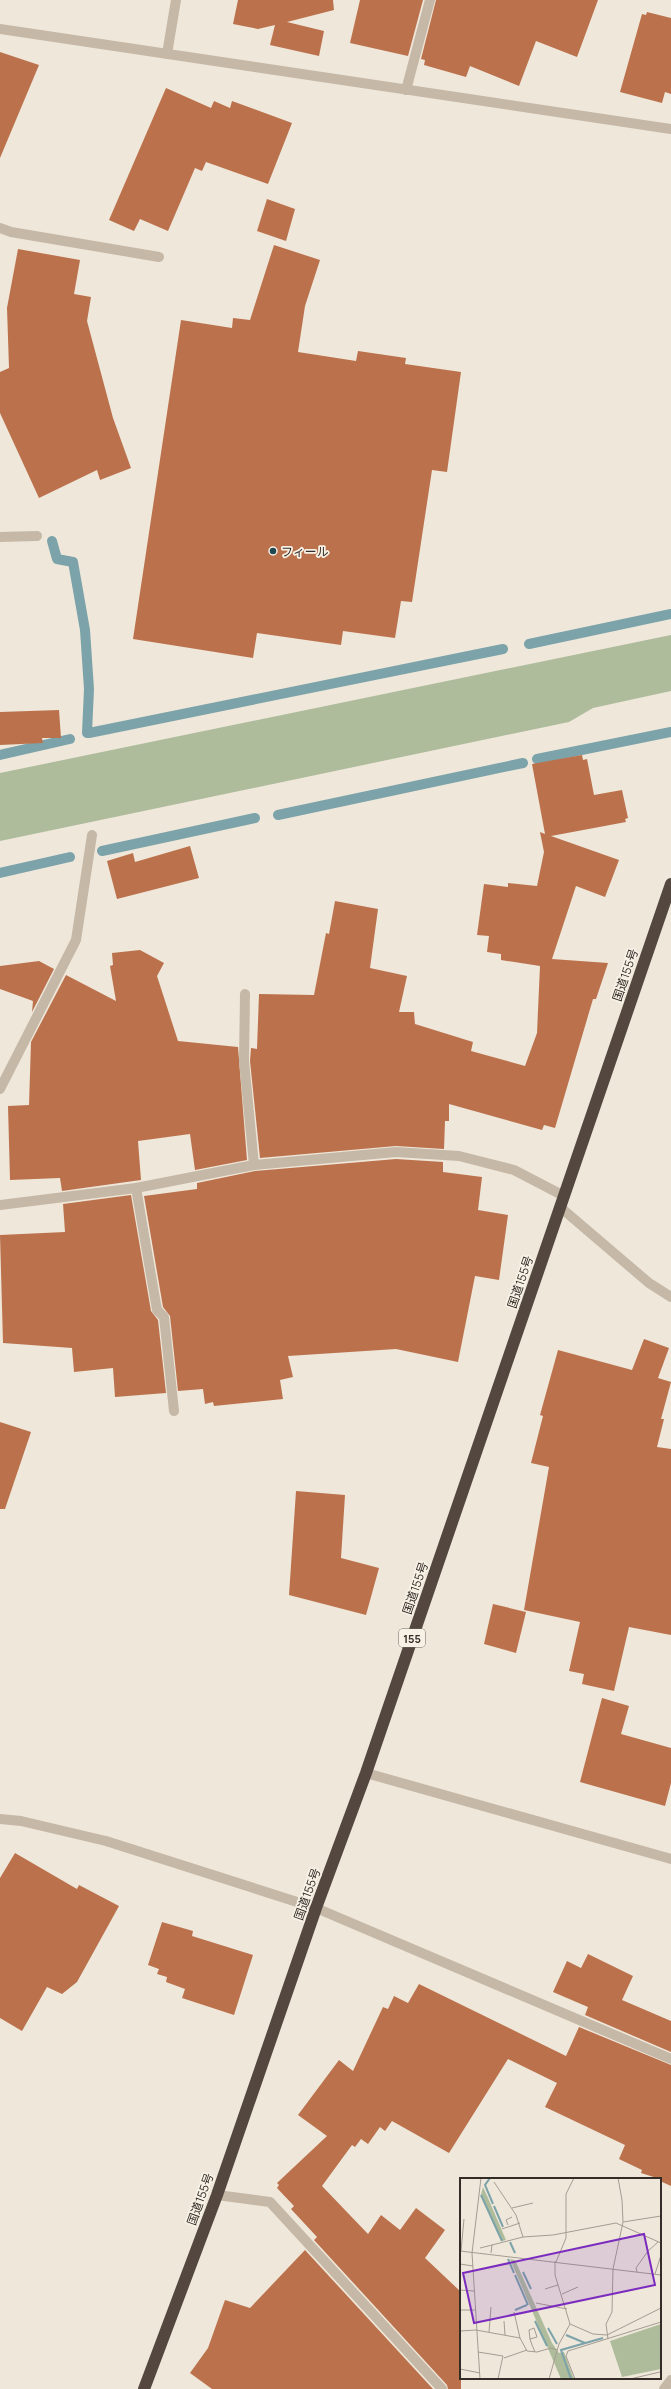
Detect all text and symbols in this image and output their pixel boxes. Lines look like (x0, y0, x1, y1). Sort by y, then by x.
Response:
place label: フィール (281, 543, 329, 560)
marker: フィール (268, 546, 278, 556)
street label: 国道155号 (608, 946, 642, 1004)
street label: 国道155号 (503, 1253, 537, 1311)
street label: 国道155号 (398, 1559, 432, 1617)
road number: 155 (399, 1629, 425, 1647)
street label: 国道155号 (290, 1865, 324, 1923)
street label: 国道155号 (183, 2170, 217, 2228)
inset map (460, 2178, 661, 2379)

